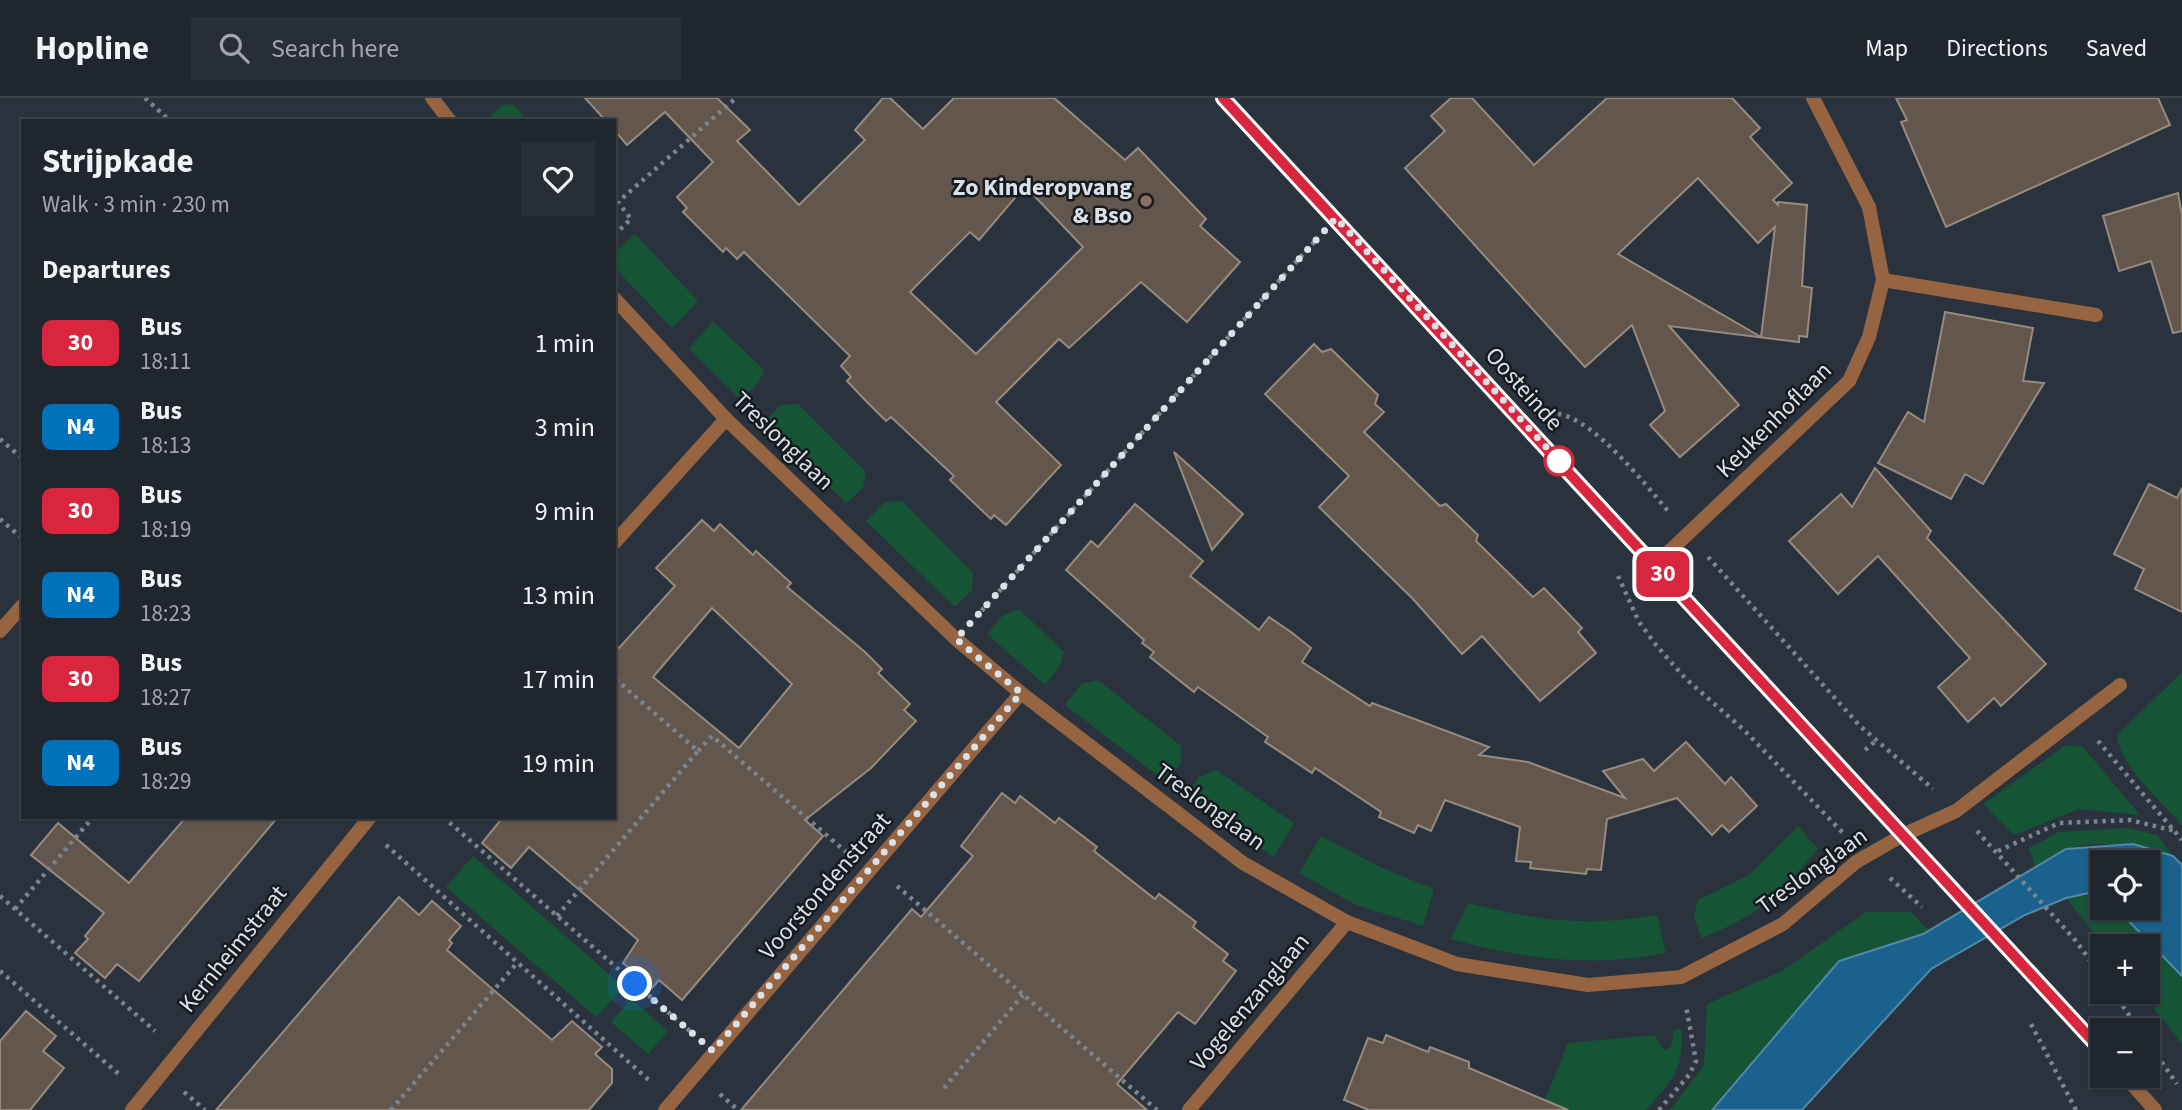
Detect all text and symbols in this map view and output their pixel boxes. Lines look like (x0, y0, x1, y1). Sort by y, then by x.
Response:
search box (191, 17, 681, 80)
text: Hopline (35, 25, 149, 72)
icon: search (215, 29, 253, 67)
text: Search here (271, 30, 399, 67)
text: Map (1865, 31, 1908, 66)
text: Directions (1946, 31, 2048, 66)
text: Saved (2086, 31, 2147, 66)
text: Strijpkade (42, 138, 194, 185)
button: heart (521, 142, 595, 216)
place label: Zo Kinderopvang & Bso (952, 170, 1132, 233)
text: Walk · 3 min · 230 m (42, 188, 230, 221)
marker: Zo Kinderopvang & Bso (1138, 193, 1154, 209)
text: Departures (42, 251, 170, 288)
text: Bus (140, 308, 182, 345)
text: 30 (68, 325, 93, 360)
text: 1 min (535, 325, 595, 362)
street label: Oosteinde (1477, 339, 1571, 439)
text: 18:11 (140, 345, 191, 378)
street label: Keukenhoflaan (1708, 354, 1840, 486)
street label: Treslonglaan (724, 383, 842, 499)
text: Bus (140, 392, 182, 429)
text: N4 (66, 409, 95, 444)
text: 3 min (535, 409, 595, 446)
text: 18:13 (140, 429, 191, 462)
unlabelled marker (1544, 446, 1574, 476)
text: Bus (140, 476, 182, 513)
text: 30 (68, 493, 93, 528)
text: 9 min (535, 493, 595, 530)
text: 18:19 (140, 513, 191, 546)
line badge: 30 (1632, 551, 1694, 597)
text: 30 (1650, 556, 1676, 591)
text: Bus (140, 560, 182, 597)
text: N4 (66, 577, 95, 612)
text: 13 min (522, 577, 595, 614)
text: 18:23 (140, 597, 191, 630)
text: Bus (140, 644, 182, 681)
text: 30 (68, 661, 93, 696)
text: 17 min (522, 661, 595, 698)
text: 18:27 (140, 681, 191, 714)
text: Bus (140, 728, 182, 765)
text: N4 (66, 745, 95, 780)
text: 19 min (522, 745, 595, 782)
street label: Treslonglaan (1147, 755, 1273, 859)
text: 18:29 (140, 765, 191, 798)
street label: Voorstondenstraat (751, 805, 899, 967)
street label: Treslonglaan (1749, 819, 1875, 923)
map controls (2090, 850, 2160, 1088)
button: locate (2090, 850, 2160, 920)
street label: Kernheimstraat (171, 878, 295, 1020)
street label: Vogelenzanglaan (1182, 926, 1318, 1078)
button: + (2090, 934, 2160, 1004)
your location (617, 966, 652, 1001)
button: − (2090, 1018, 2160, 1088)

